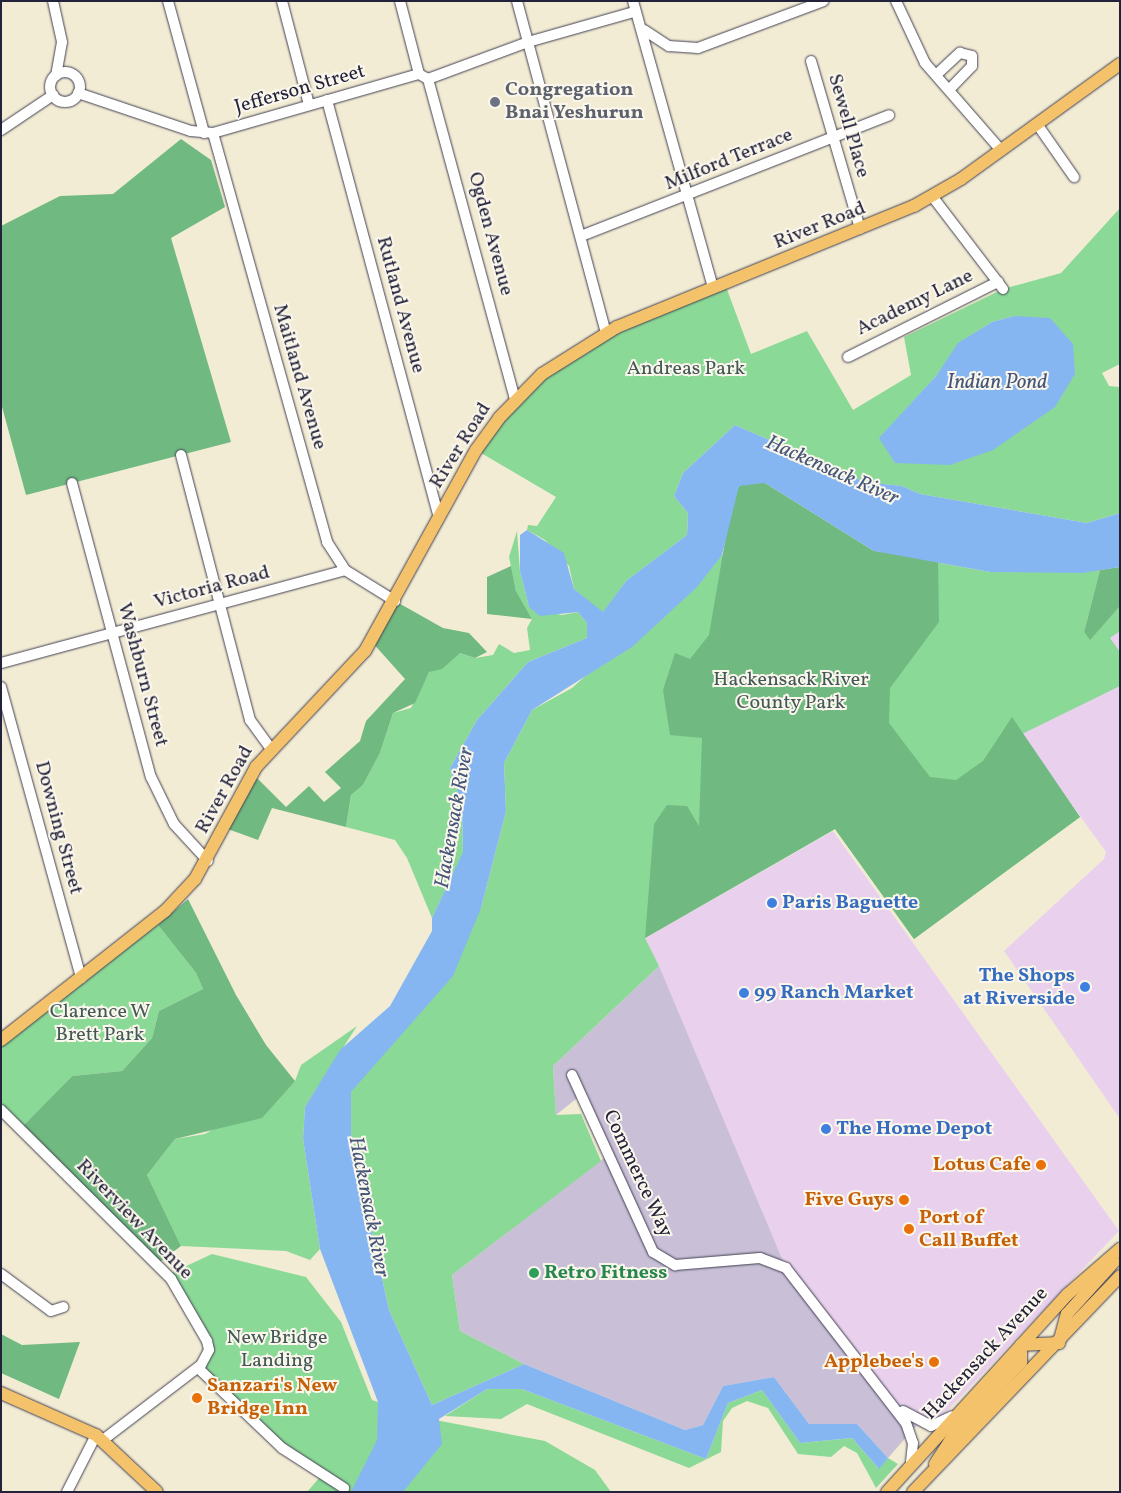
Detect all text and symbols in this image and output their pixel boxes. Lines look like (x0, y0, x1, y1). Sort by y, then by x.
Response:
street label: Jefferson Street (232, 60, 368, 120)
street label: Sewell Place (822, 71, 874, 181)
place label: Congregation Bnai Yeshurun (505, 78, 644, 125)
marker: Congregation Bnai Yeshurun (489, 96, 501, 108)
street label: Milford Terrace (661, 123, 797, 197)
street label: Ogden Avenue (462, 170, 518, 298)
street label: River Road (770, 197, 870, 255)
street label: Rutland Avenue (370, 234, 430, 376)
street label: Academy Lane (852, 264, 978, 342)
street label: Maitland Avenue (267, 302, 331, 452)
park label: Andreas Park (627, 357, 745, 381)
water label: Indian Pond (947, 370, 1047, 396)
street label: River Road (425, 398, 497, 494)
water label: Hackensack River (762, 430, 902, 512)
street label: Victoria Road (152, 561, 272, 615)
street label: Washburn Street (111, 600, 173, 750)
park label: Hackensack River County Park (713, 669, 869, 716)
street label: River Road (191, 742, 259, 838)
water label: Hackensack River (430, 745, 480, 891)
street label: Downing Street (29, 759, 87, 897)
place label: Paris Baguette (782, 891, 918, 915)
marker: Paris Baguette (766, 897, 778, 909)
place label: The Shops at Riverside (963, 964, 1075, 1011)
place label: 99 Ranch Market (754, 981, 913, 1005)
marker: The Shops at Riverside (1079, 981, 1091, 993)
marker: 99 Ranch Market (738, 987, 750, 999)
park label: Clarence W Brett Park (49, 1001, 151, 1048)
street label: Commerce Way (597, 1106, 677, 1242)
place label: The Home Depot (836, 1117, 992, 1141)
marker: The Home Depot (820, 1123, 832, 1135)
water label: Hackensack River (342, 1134, 394, 1280)
place label: Lotus Cafe (933, 1153, 1031, 1177)
street label: Riverview Avenue (70, 1155, 198, 1285)
marker: Lotus Cafe (1035, 1159, 1047, 1171)
place label: Five Guys (804, 1188, 894, 1212)
marker: Five Guys (898, 1194, 910, 1206)
place label: Port of Call Buffet (919, 1206, 1019, 1253)
marker: Port of Call Buffet (903, 1223, 915, 1235)
place label: Retro Fitness (544, 1261, 668, 1285)
marker: Retro Fitness (528, 1267, 540, 1279)
street label: Hackensack Avenue (918, 1283, 1054, 1425)
park label: New Bridge Landing (226, 1326, 328, 1373)
place label: Applebee's (824, 1350, 924, 1374)
marker: Applebee's (928, 1356, 940, 1368)
place label: Sanzari's New Bridge Inn (207, 1374, 337, 1421)
marker: Sanzari's New Bridge Inn (191, 1392, 203, 1404)

